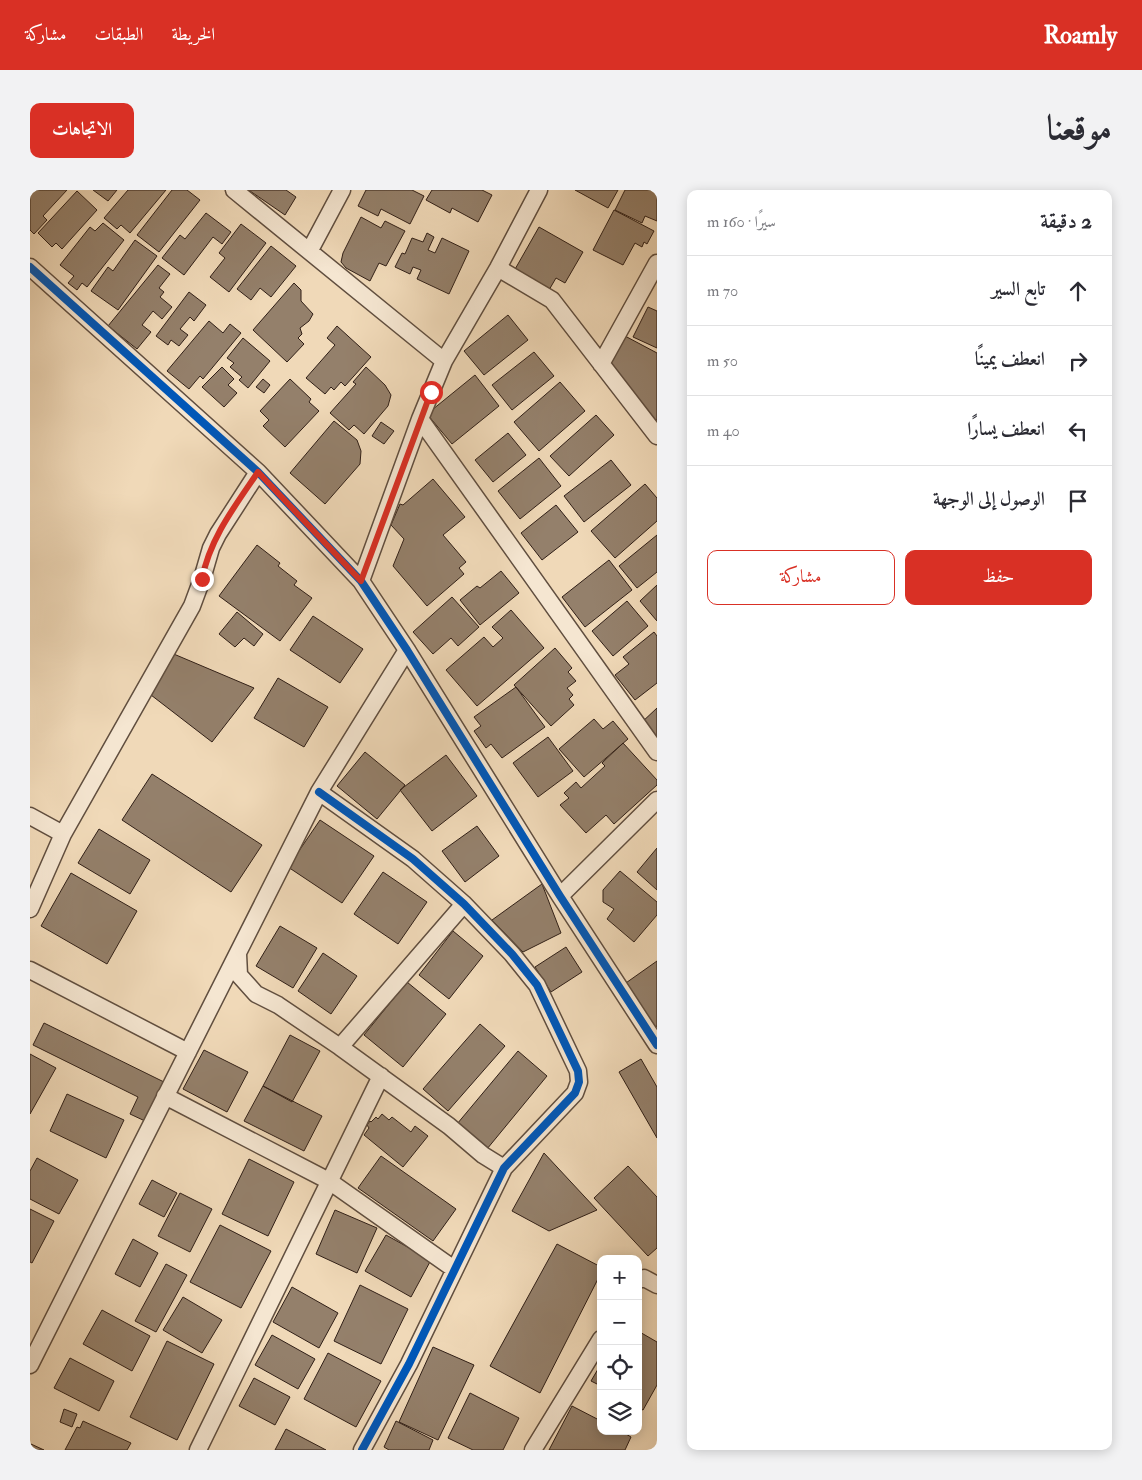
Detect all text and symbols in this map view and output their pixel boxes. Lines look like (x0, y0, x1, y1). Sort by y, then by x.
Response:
text: Roamly (1043, 20, 1117, 51)
text: مشاركة (25, 23, 66, 46)
text: الطبقات (94, 23, 143, 46)
text: الخريطة (171, 23, 215, 46)
button: الاتجاهات (30, 103, 134, 158)
text: موقعنا (1047, 106, 1112, 150)
text: 2 دقيقة (1040, 208, 1092, 235)
text: سيرًا · 160 m (707, 212, 776, 232)
text: تابع السير (991, 277, 1045, 301)
icon: ahead (1064, 277, 1092, 305)
text: 70 m (707, 281, 738, 301)
text: انعطف يمينًا (975, 347, 1045, 371)
icon: right (1064, 347, 1092, 375)
text: 50 m (707, 351, 738, 371)
route start (420, 381, 443, 404)
text: انعطف يسارًا (967, 417, 1045, 441)
icon: left (1064, 417, 1092, 445)
text: 40 m (707, 421, 740, 441)
text: الوصول إلى الوجهة (933, 487, 1045, 511)
icon: arrive (1064, 487, 1092, 515)
button: مشاركة (707, 550, 895, 605)
button: حفظ (905, 550, 1092, 605)
route end (191, 568, 214, 591)
map controls (597, 1255, 642, 1435)
button: + (597, 1255, 642, 1300)
button: − (597, 1300, 642, 1345)
button: locate (597, 1345, 642, 1390)
button: layers (597, 1390, 642, 1435)

